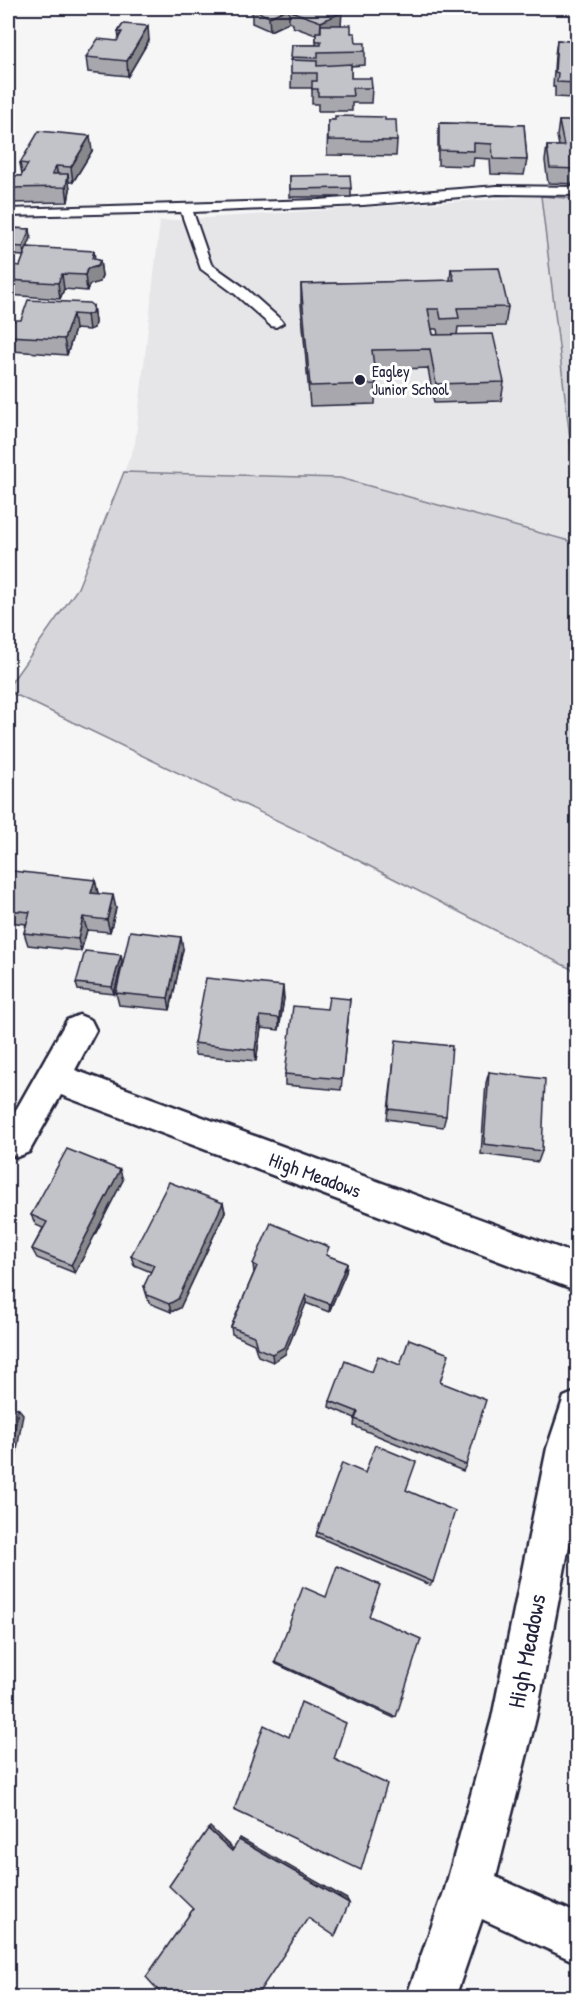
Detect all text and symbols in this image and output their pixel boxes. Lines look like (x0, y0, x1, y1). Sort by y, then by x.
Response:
place label: Eagley Junior School (372, 360, 450, 400)
marker: Eagley Junior School (353, 373, 367, 387)
street label: High Meadows (265, 1145, 365, 1204)
street label: High Meadows (499, 1591, 553, 1711)

